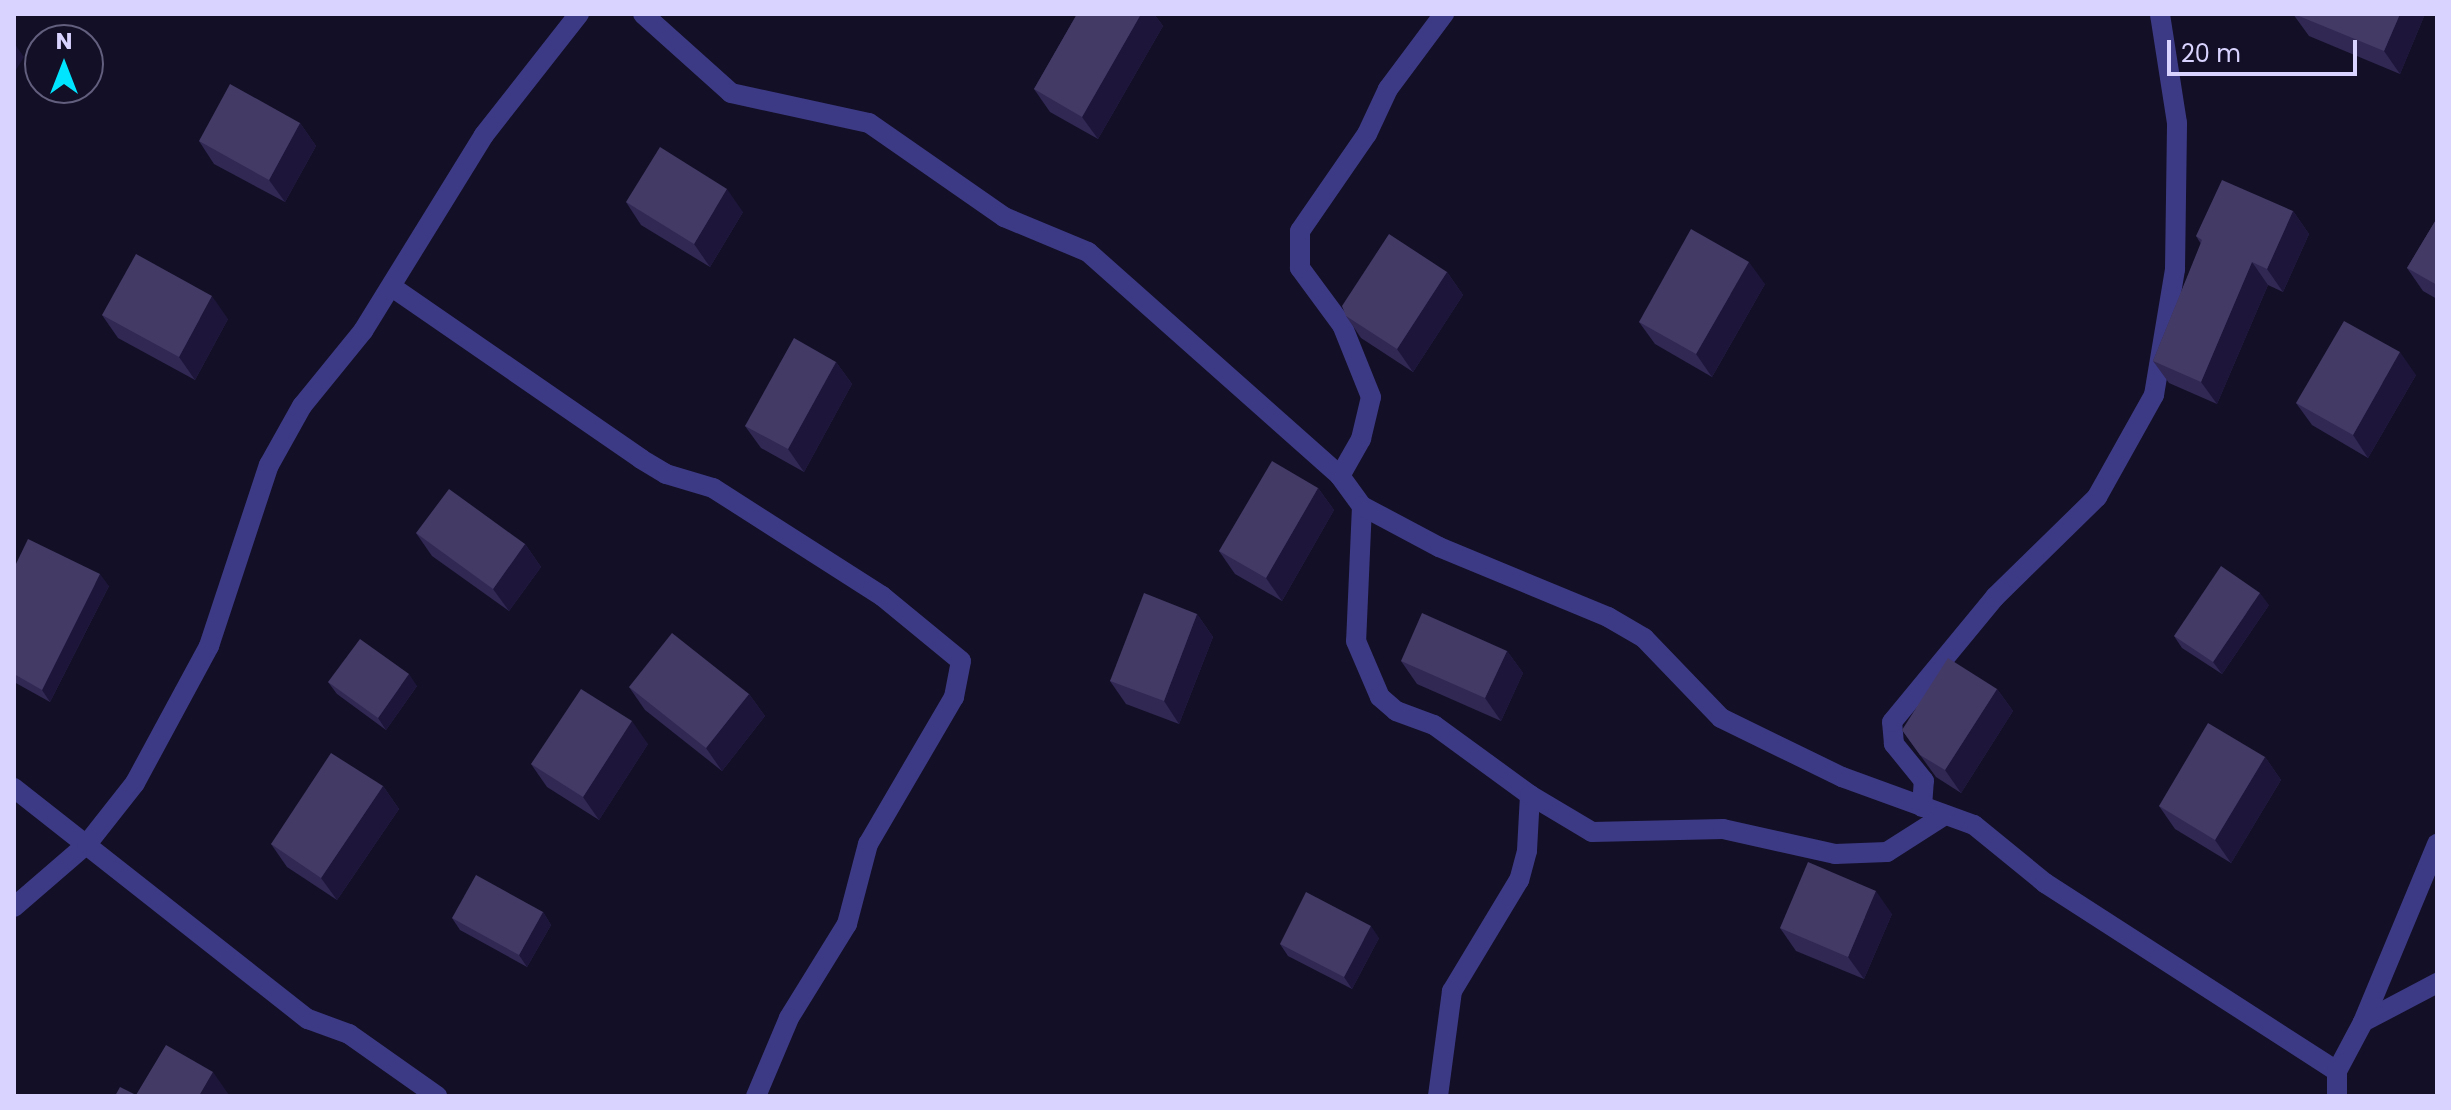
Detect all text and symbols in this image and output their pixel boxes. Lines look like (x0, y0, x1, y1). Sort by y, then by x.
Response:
north arrow (24, 24, 104, 104)
scale bar (2171, 24, 2361, 74)
text: N (56, 26, 72, 57)
text: 20 m (2181, 37, 2241, 70)

